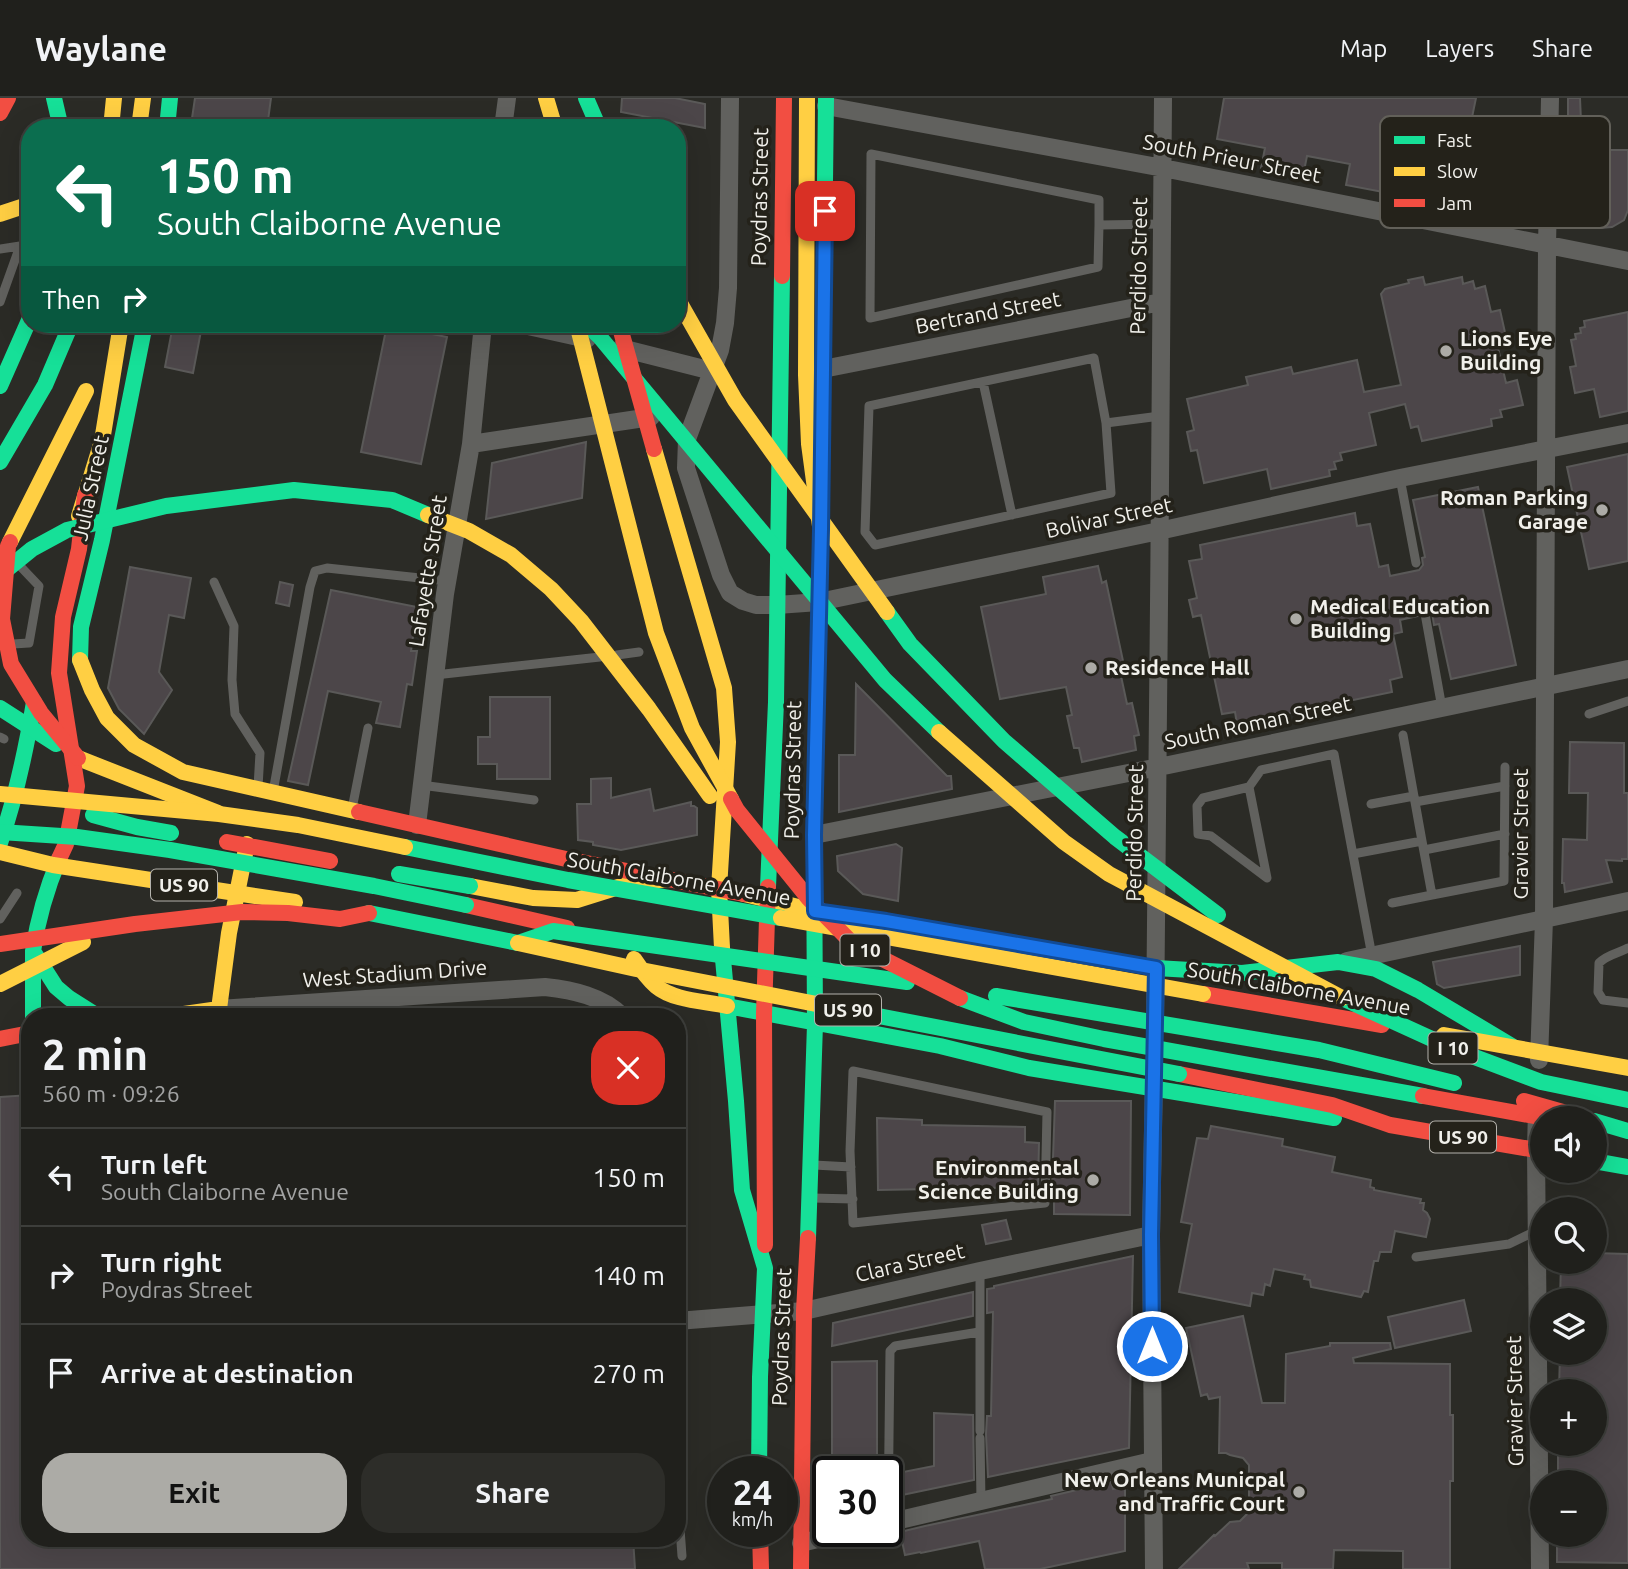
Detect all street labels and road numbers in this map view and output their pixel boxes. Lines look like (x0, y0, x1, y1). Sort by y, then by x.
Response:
street label: Poydras Street (746, 128, 772, 266)
street label: South Prieur Street (1141, 129, 1323, 187)
street label: Perdido Street (1125, 197, 1151, 335)
street label: Bertrand Street (913, 286, 1063, 338)
street label: Julia Street (67, 433, 113, 543)
street label: Bolivar Street (1043, 492, 1174, 542)
street label: Lafayette Street (403, 493, 451, 648)
street label: South Roman Street (1162, 691, 1353, 754)
street label: Poydras Street (779, 701, 805, 839)
street label: Perdido Street (1121, 764, 1147, 902)
street label: Gravier Street (1508, 769, 1532, 899)
street label: South Claiborne Avenue (566, 847, 793, 909)
road number: US 90 (151, 870, 217, 900)
road number: I 10 (840, 934, 890, 965)
street label: West Stadium Drive (302, 955, 488, 991)
street label: South Claiborne Avenue (1186, 957, 1413, 1019)
road number: US 90 (815, 994, 881, 1026)
road number: I 10 (1428, 1032, 1478, 1064)
road number: US 90 (1430, 1121, 1496, 1152)
street label: Clara Street (853, 1238, 967, 1286)
street label: Poydras Street (767, 1267, 795, 1406)
street label: Gravier Street (1501, 1335, 1527, 1467)

